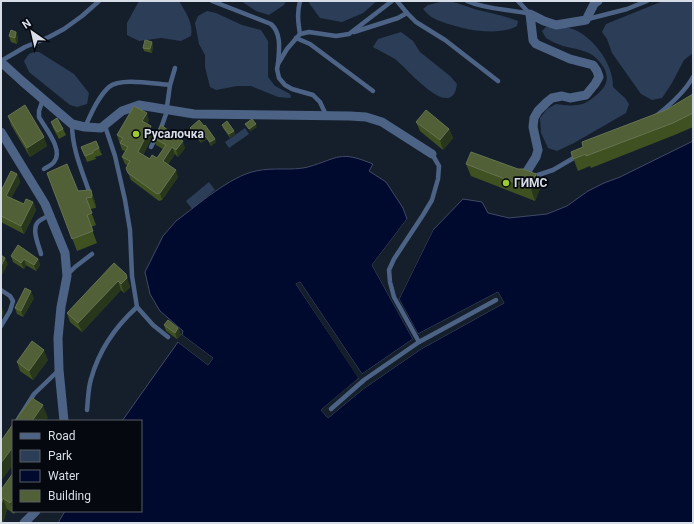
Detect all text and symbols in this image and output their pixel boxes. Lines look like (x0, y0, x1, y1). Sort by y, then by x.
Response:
north arrow (12, 12, 52, 52)
text: N (20, 16, 34, 32)
place label: Русалочка (144, 127, 204, 141)
marker: Русалочка (131, 129, 141, 139)
place label: ГИМС (514, 176, 548, 190)
marker: ГИМС (501, 178, 511, 188)
legend (12, 420, 142, 512)
text: Road (48, 429, 76, 443)
text: Park (48, 449, 73, 463)
text: Water (48, 469, 79, 483)
text: Building (48, 489, 91, 503)

